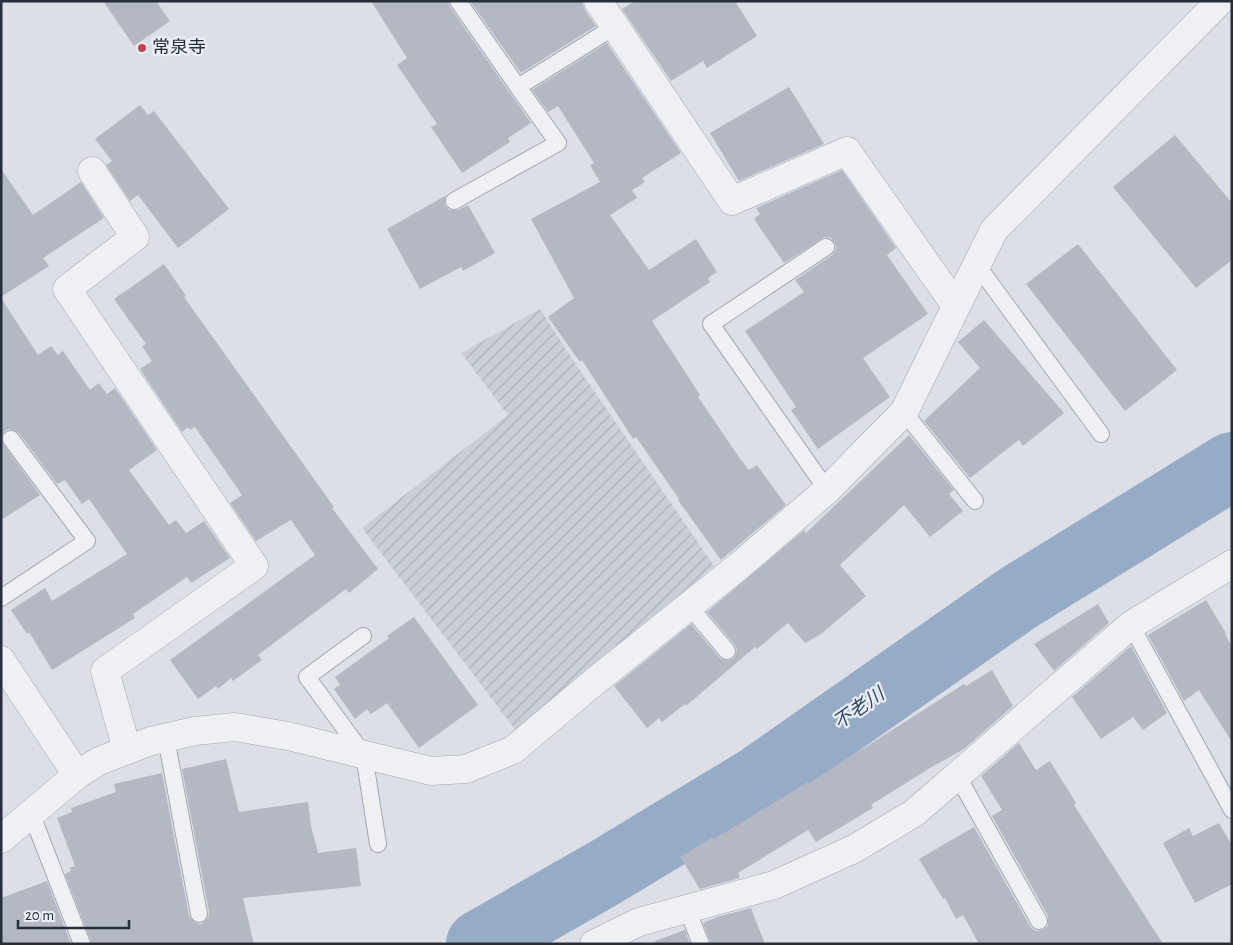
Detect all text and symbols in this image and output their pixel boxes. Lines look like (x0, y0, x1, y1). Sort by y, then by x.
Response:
place label: 常泉寺 (152, 38, 206, 57)
marker: 常泉寺 (136, 42, 148, 54)
water label: 不老川 (830, 683, 889, 733)
scale bar (18, 898, 129, 930)
text: 20 m (25, 908, 54, 923)

